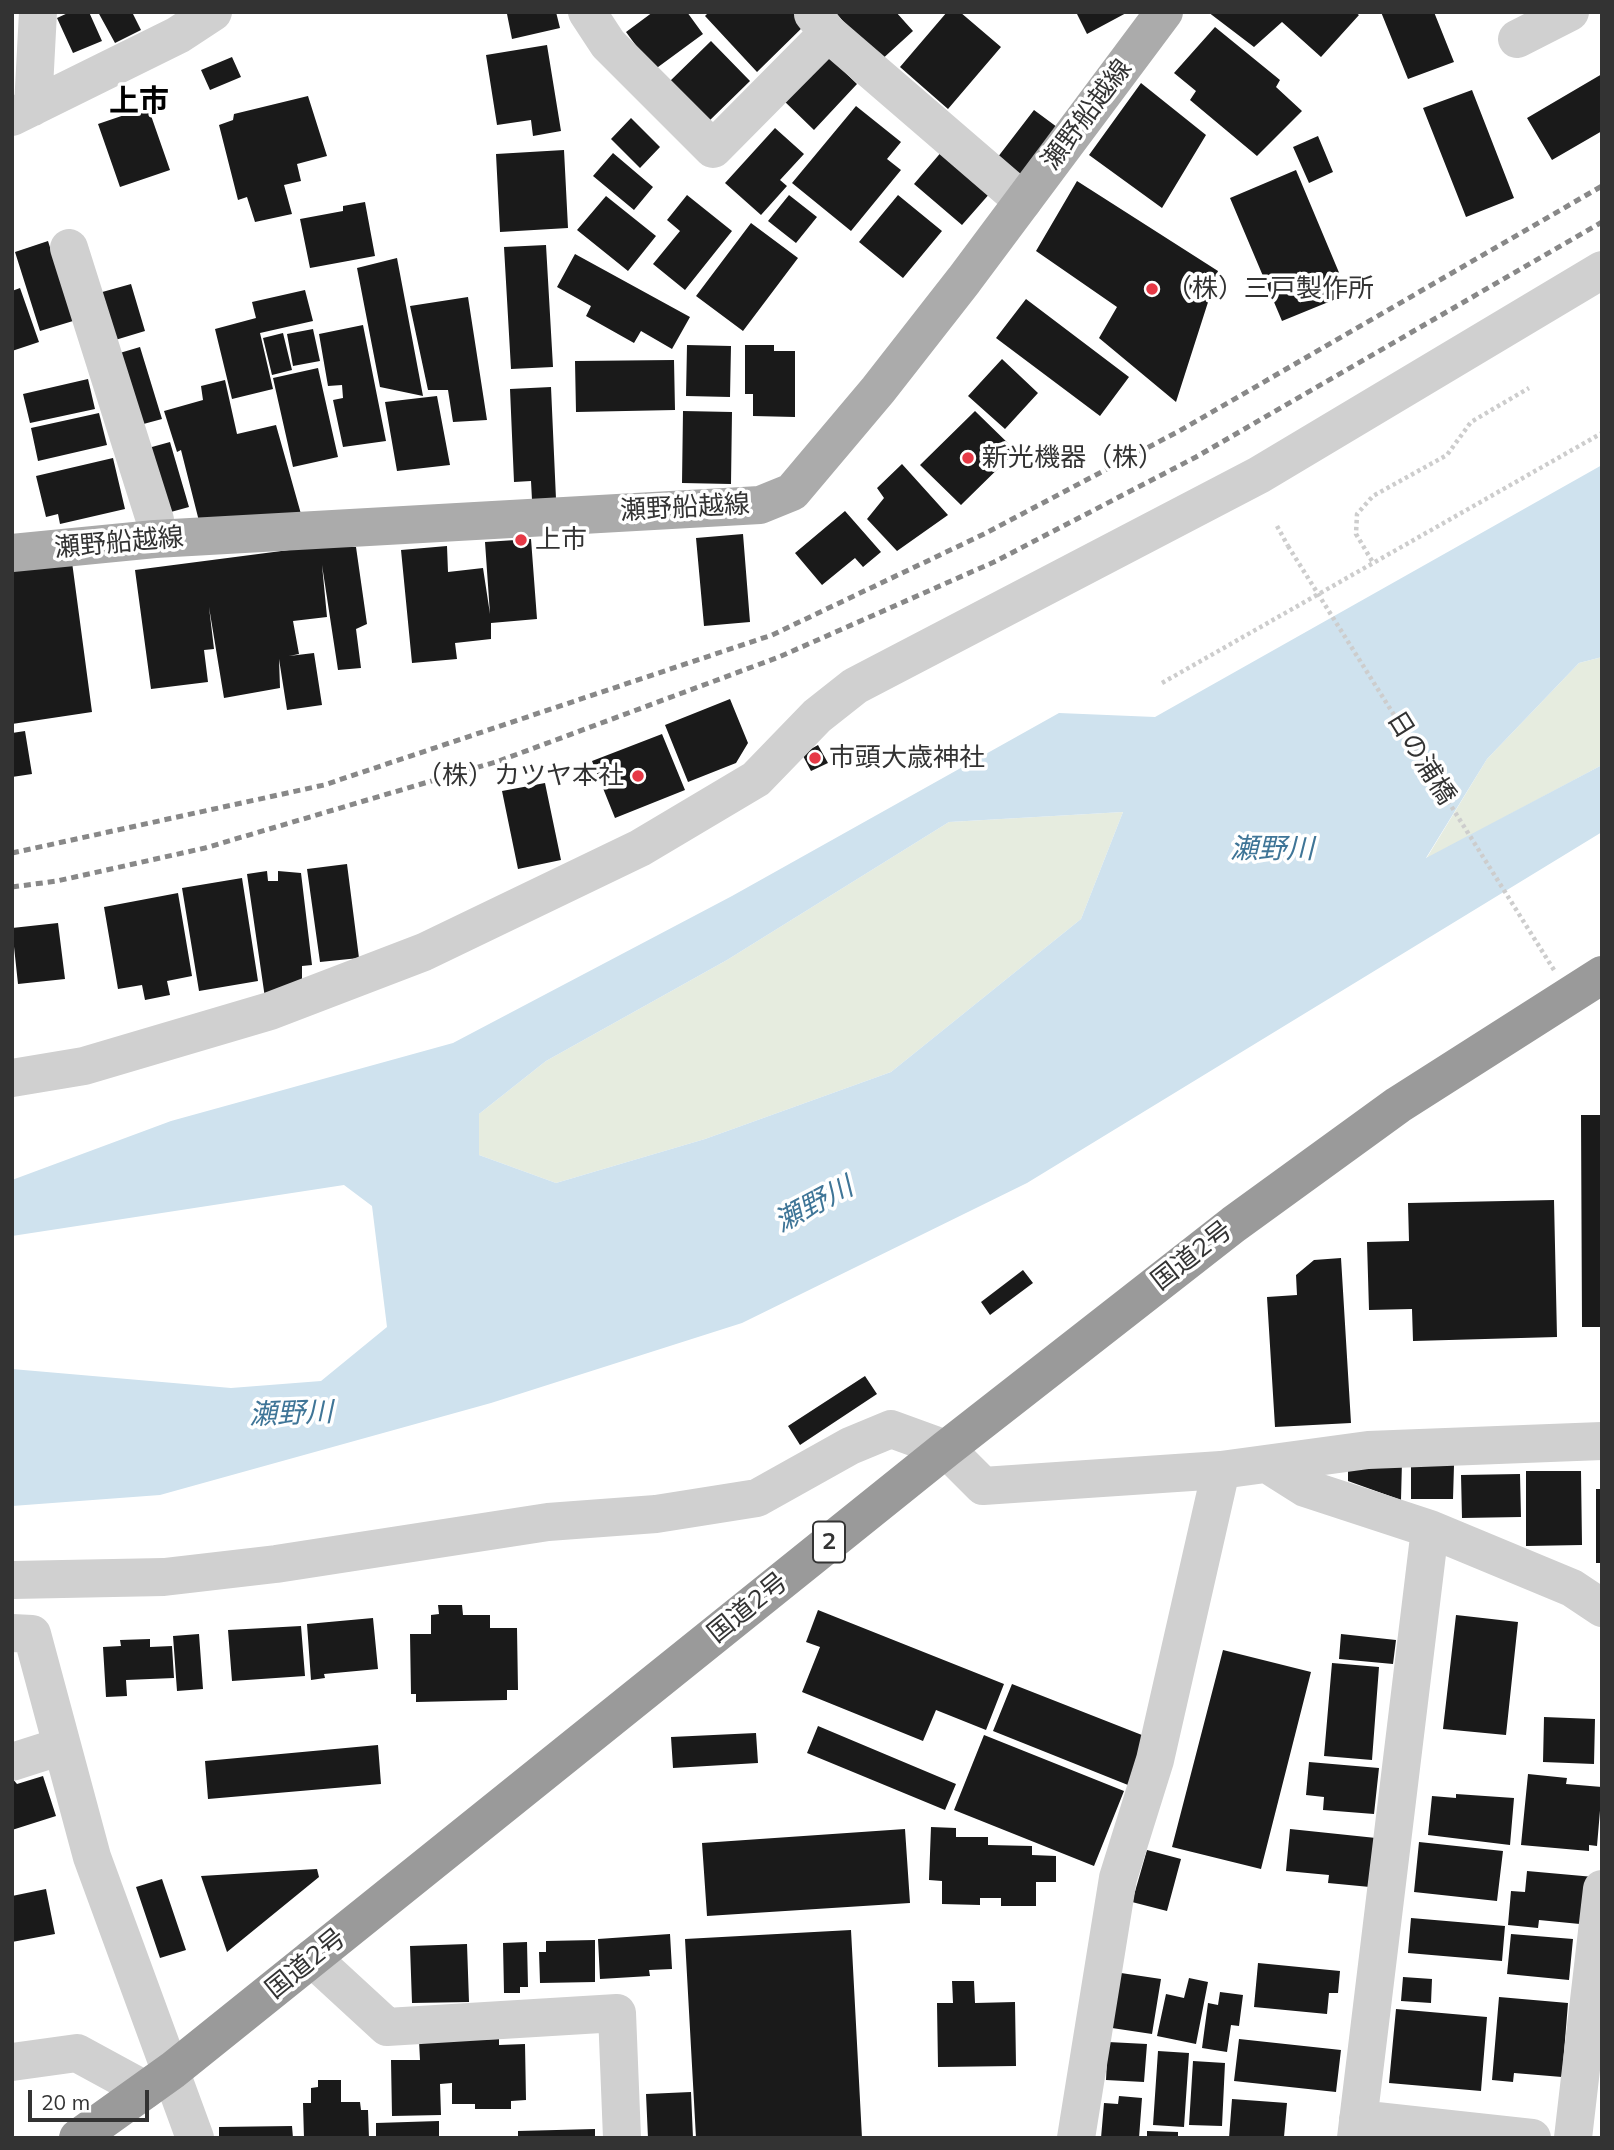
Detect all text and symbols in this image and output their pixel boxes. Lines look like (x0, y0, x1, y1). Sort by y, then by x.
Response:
street label: 瀬野船越線 (1035, 54, 1139, 176)
district label: 上市 (109, 84, 169, 120)
place label: （株）三戸製作所 (1166, 273, 1374, 305)
marker: （株）三戸製作所 (1144, 281, 1160, 297)
place label: 新光機器（株） (982, 442, 1164, 474)
marker: 新光機器（株） (960, 450, 976, 466)
street label: 瀬野船越線 (619, 489, 751, 527)
street label: 瀬野船越線 (53, 522, 185, 564)
place label: 上市 (535, 524, 587, 556)
marker: 上市 (513, 532, 529, 548)
street label: 日の浦橋 (1380, 706, 1462, 810)
place label: 市頭大歳神社 (829, 742, 985, 774)
marker: 市頭大歳神社 (807, 750, 823, 766)
place label: （株）カツヤ本社 (416, 760, 624, 792)
marker: （株）カツヤ本社 (630, 768, 646, 784)
water label: 瀬野川 (1230, 833, 1314, 867)
water label: 瀬野川 (769, 1170, 859, 1240)
street label: 国道2号 (1146, 1215, 1238, 1297)
water label: 瀬野川 (248, 1396, 334, 1432)
road number: 2 (813, 1522, 845, 1562)
street label: 国道2号 (702, 1566, 794, 1650)
street label: 国道2号 (260, 1922, 352, 2006)
scale bar (32, 2076, 152, 2120)
text: 20 m (41, 2089, 90, 2115)

